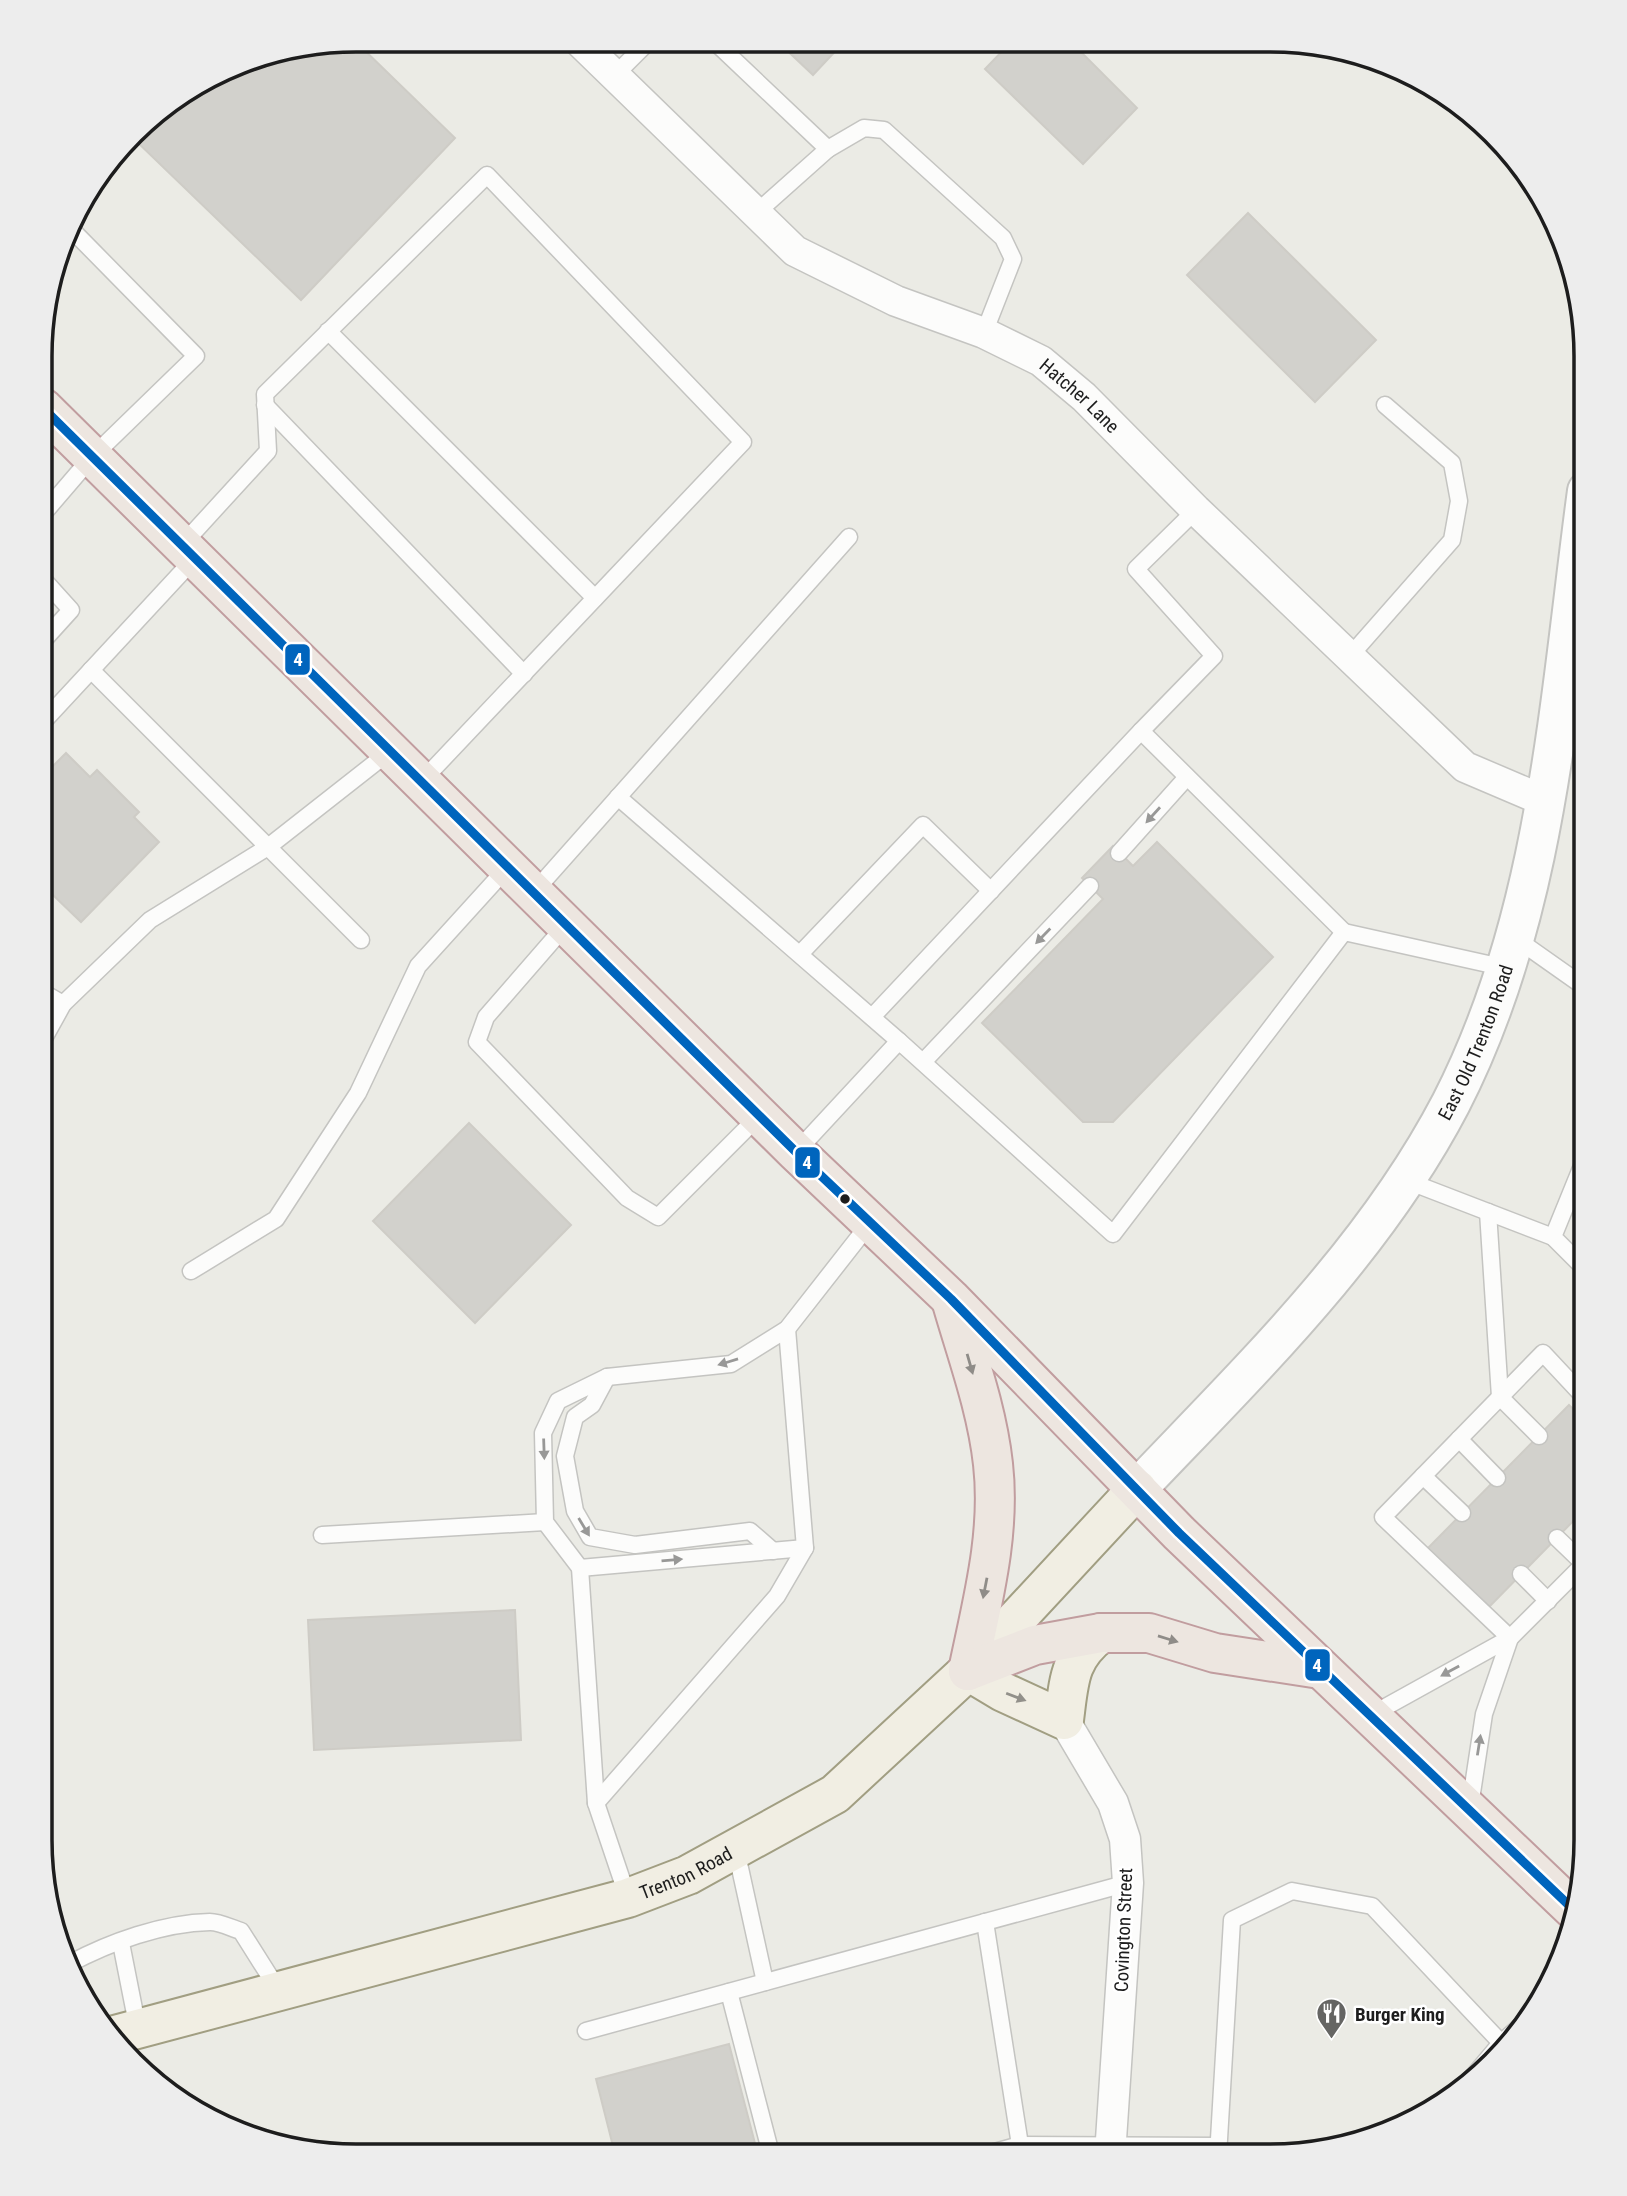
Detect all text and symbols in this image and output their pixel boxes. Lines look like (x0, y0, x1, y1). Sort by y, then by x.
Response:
street label: Hatcher Lane (1035, 354, 1124, 438)
line badge: 4 (284, 643, 311, 676)
text: 4 (293, 648, 303, 671)
one-way arrow (1146, 806, 1162, 823)
one-way arrow (1035, 927, 1051, 944)
street label: East Old Trenton Road (1433, 962, 1518, 1124)
line badge: 4 (794, 1146, 821, 1179)
text: 4 (802, 1151, 812, 1174)
unlabelled marker (838, 1192, 852, 1206)
one-way arrow (965, 1354, 976, 1376)
one-way arrow (716, 1357, 738, 1368)
one-way arrow (538, 1438, 549, 1460)
one-way arrow (577, 1517, 590, 1536)
one-way arrow (662, 1554, 684, 1565)
one-way arrow (979, 1577, 990, 1599)
one-way arrow (1158, 1635, 1179, 1645)
line badge: 4 (1304, 1648, 1331, 1682)
text: 4 (1312, 1654, 1322, 1677)
one-way arrow (1440, 1665, 1460, 1677)
one-way arrow (1005, 1691, 1026, 1702)
one-way arrow (1474, 1734, 1485, 1756)
street label: Trenton Road (636, 1842, 736, 1905)
street label: Covington Street (1110, 1868, 1137, 1993)
restaurant icon: Burger King (1315, 1997, 1349, 2041)
place label: Burger King (1355, 2003, 1445, 2026)

